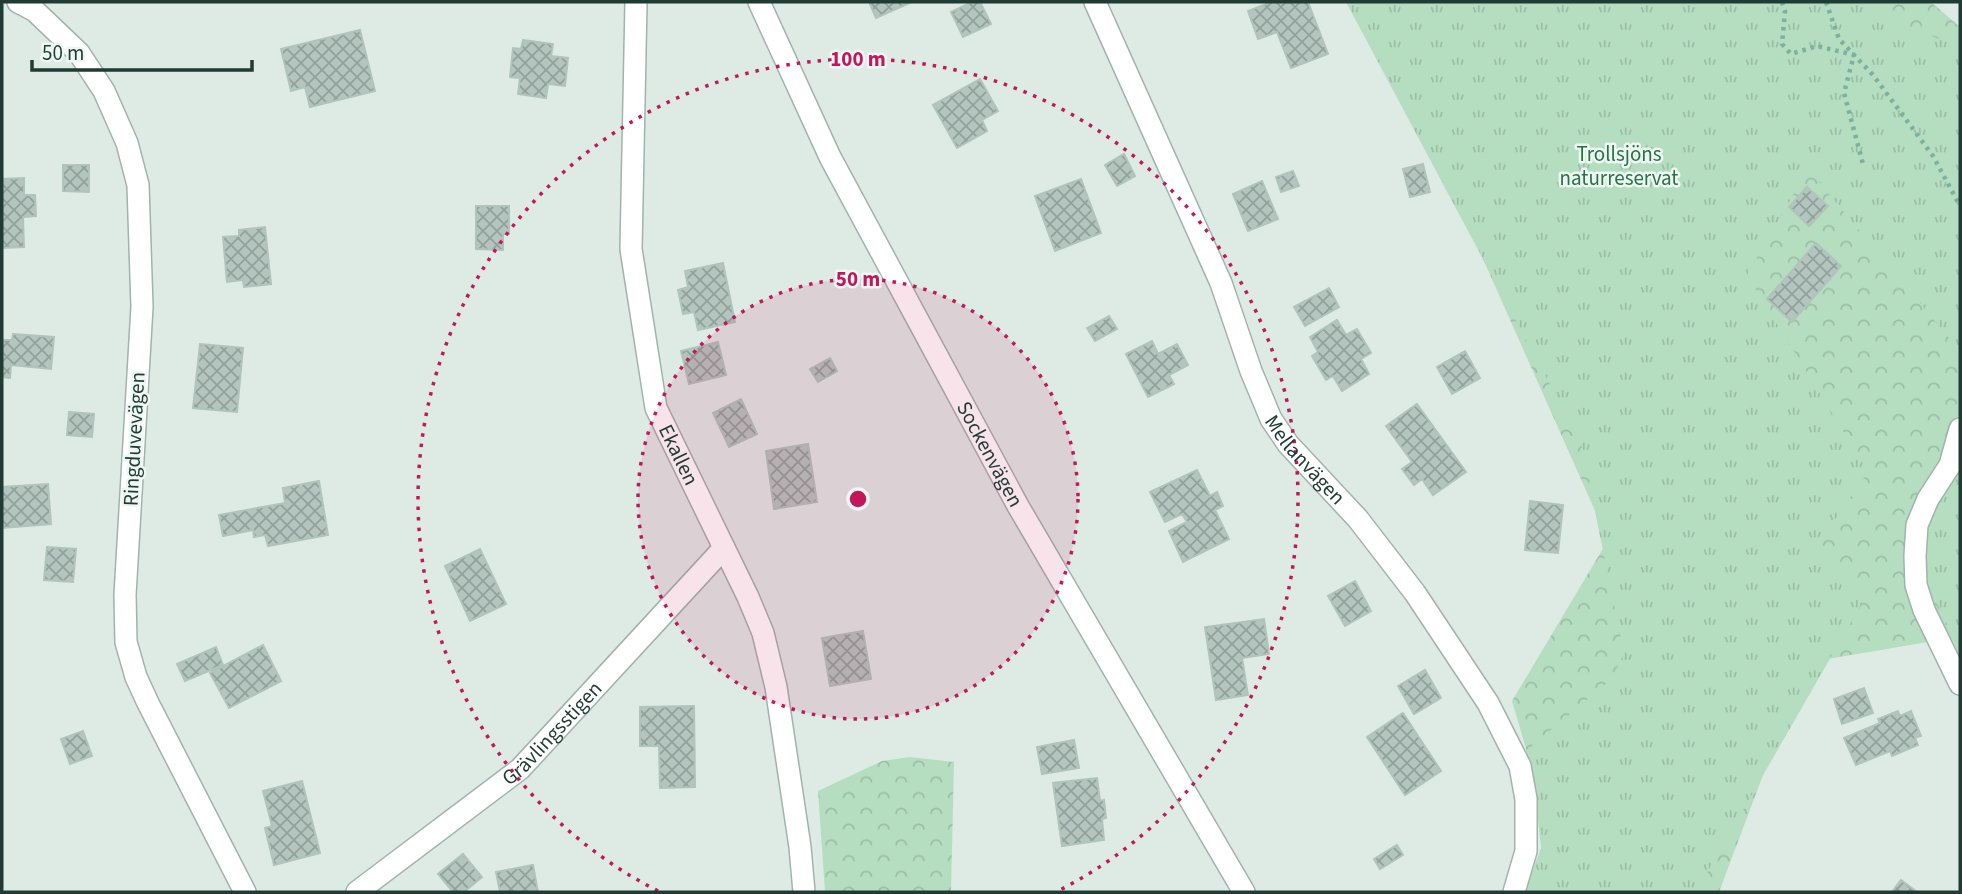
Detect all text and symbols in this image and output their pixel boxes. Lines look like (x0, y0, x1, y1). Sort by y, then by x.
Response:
scale bar (32, 28, 252, 72)
text: 50 m (42, 38, 84, 68)
text: 100 m (830, 44, 886, 74)
park label: Trollsjöns naturreservat (1560, 139, 1678, 193)
text: 50 m (836, 264, 880, 294)
street label: Ringduvevägen (116, 371, 152, 507)
street label: Sockenvägen (949, 396, 1031, 512)
street label: Mellanvägen (1257, 409, 1352, 511)
street label: Ekallen (651, 419, 706, 490)
centre of rings (846, 487, 870, 511)
street label: Grävlingsstigen (495, 674, 609, 793)

